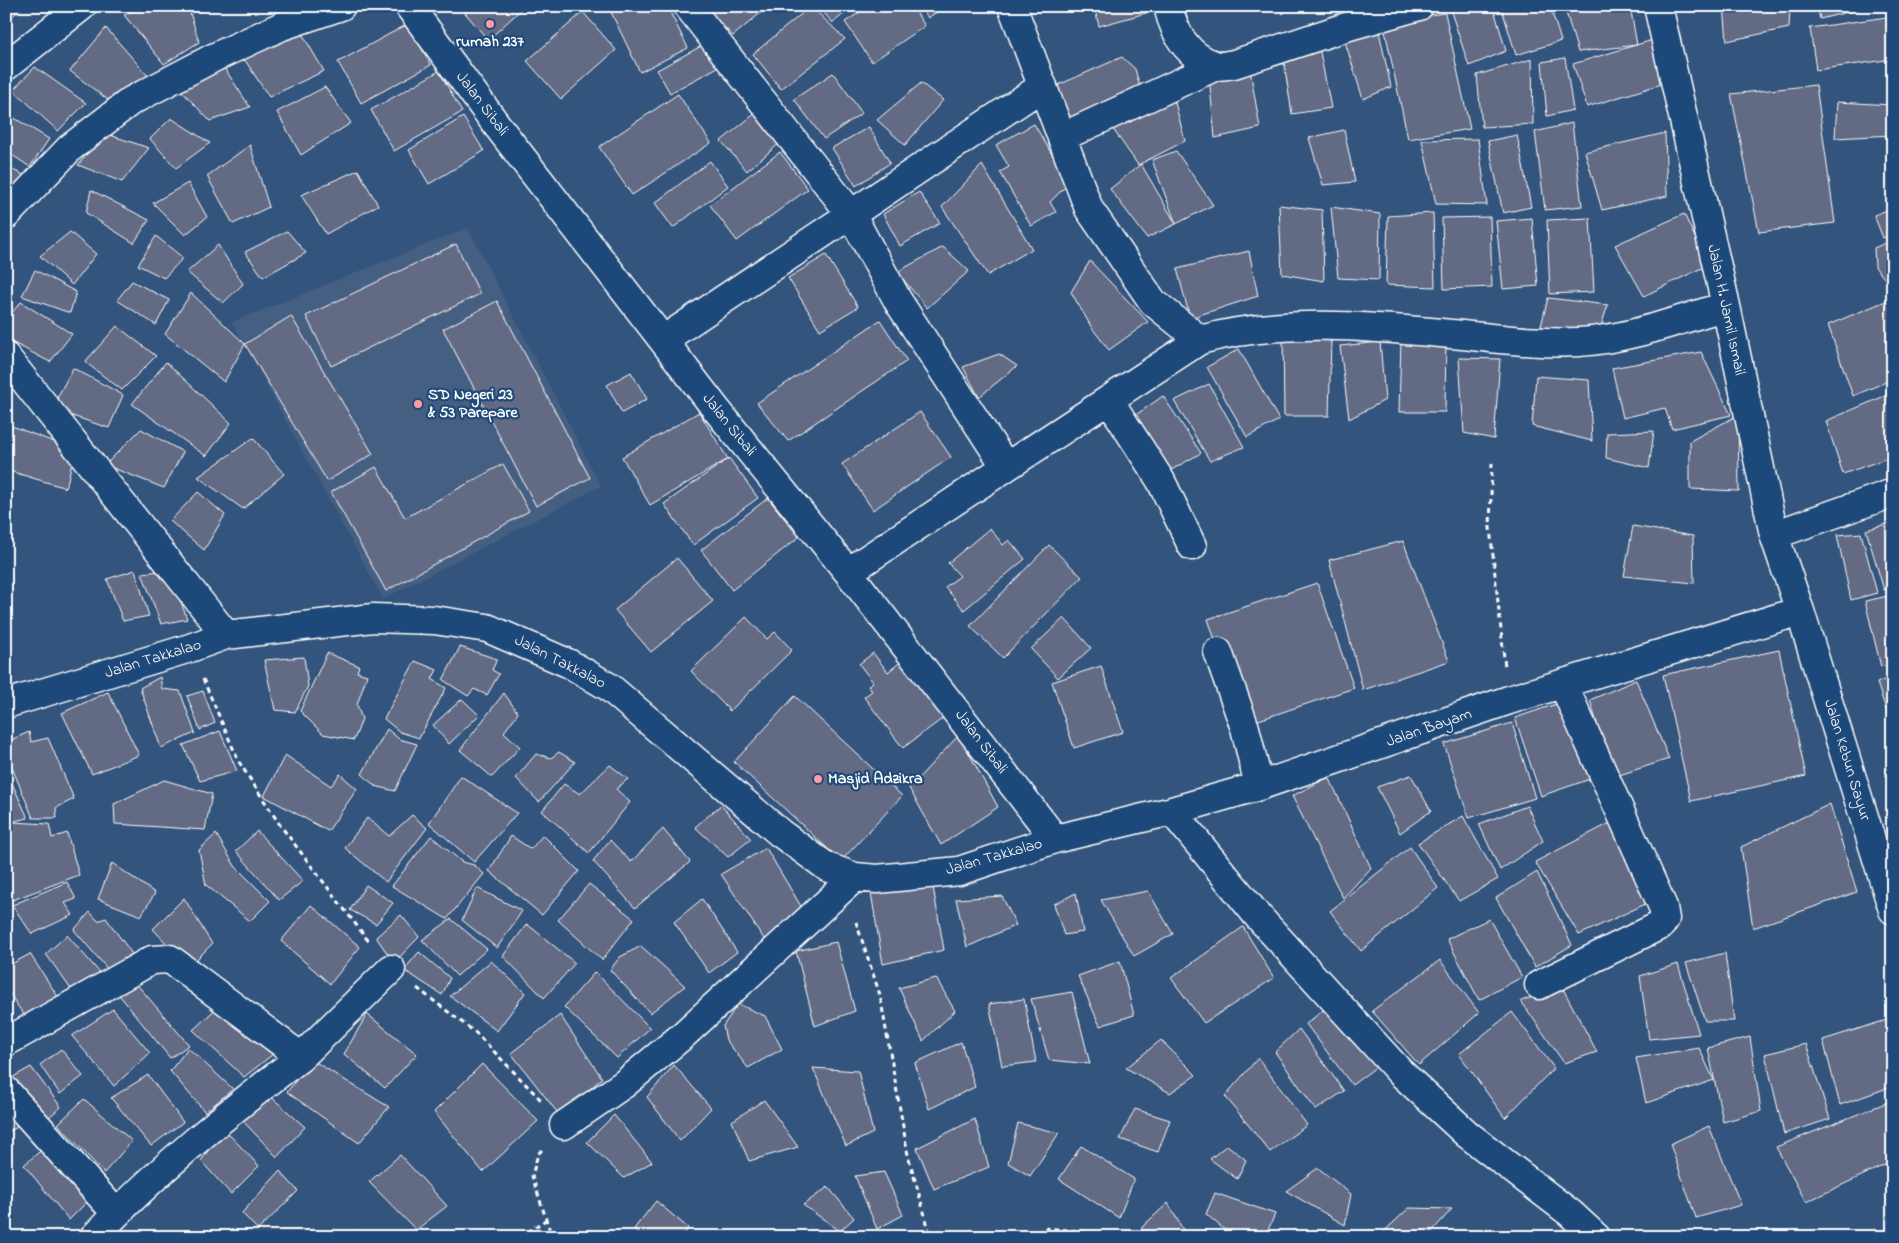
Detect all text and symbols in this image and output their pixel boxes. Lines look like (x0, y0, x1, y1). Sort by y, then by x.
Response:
marker: rumah 237 (484, 18, 496, 30)
place label: rumah 237 (456, 30, 524, 54)
street label: Jalan Sibali (450, 67, 514, 141)
street label: Jalan H. Jamil Ismail (1700, 242, 1752, 378)
place label: SD Negeri 23 & 53 Parepare (427, 383, 518, 425)
street label: Jalan Sibali (696, 388, 762, 462)
marker: SD Negeri 23 & 53 Parepare (412, 398, 424, 410)
street label: Jalan Takkalao (510, 629, 610, 695)
street label: Jalan Takkalao (102, 633, 204, 685)
street label: Jalan Kebun Sayur (1817, 696, 1877, 824)
street label: Jalan Bayam (1383, 702, 1475, 754)
street label: Jalan Sibali (949, 705, 1013, 779)
place label: Masjid Adzikra (828, 767, 923, 791)
marker: Masjid Adzikra (812, 773, 824, 785)
street label: Jalan Takkalao (943, 832, 1045, 882)

